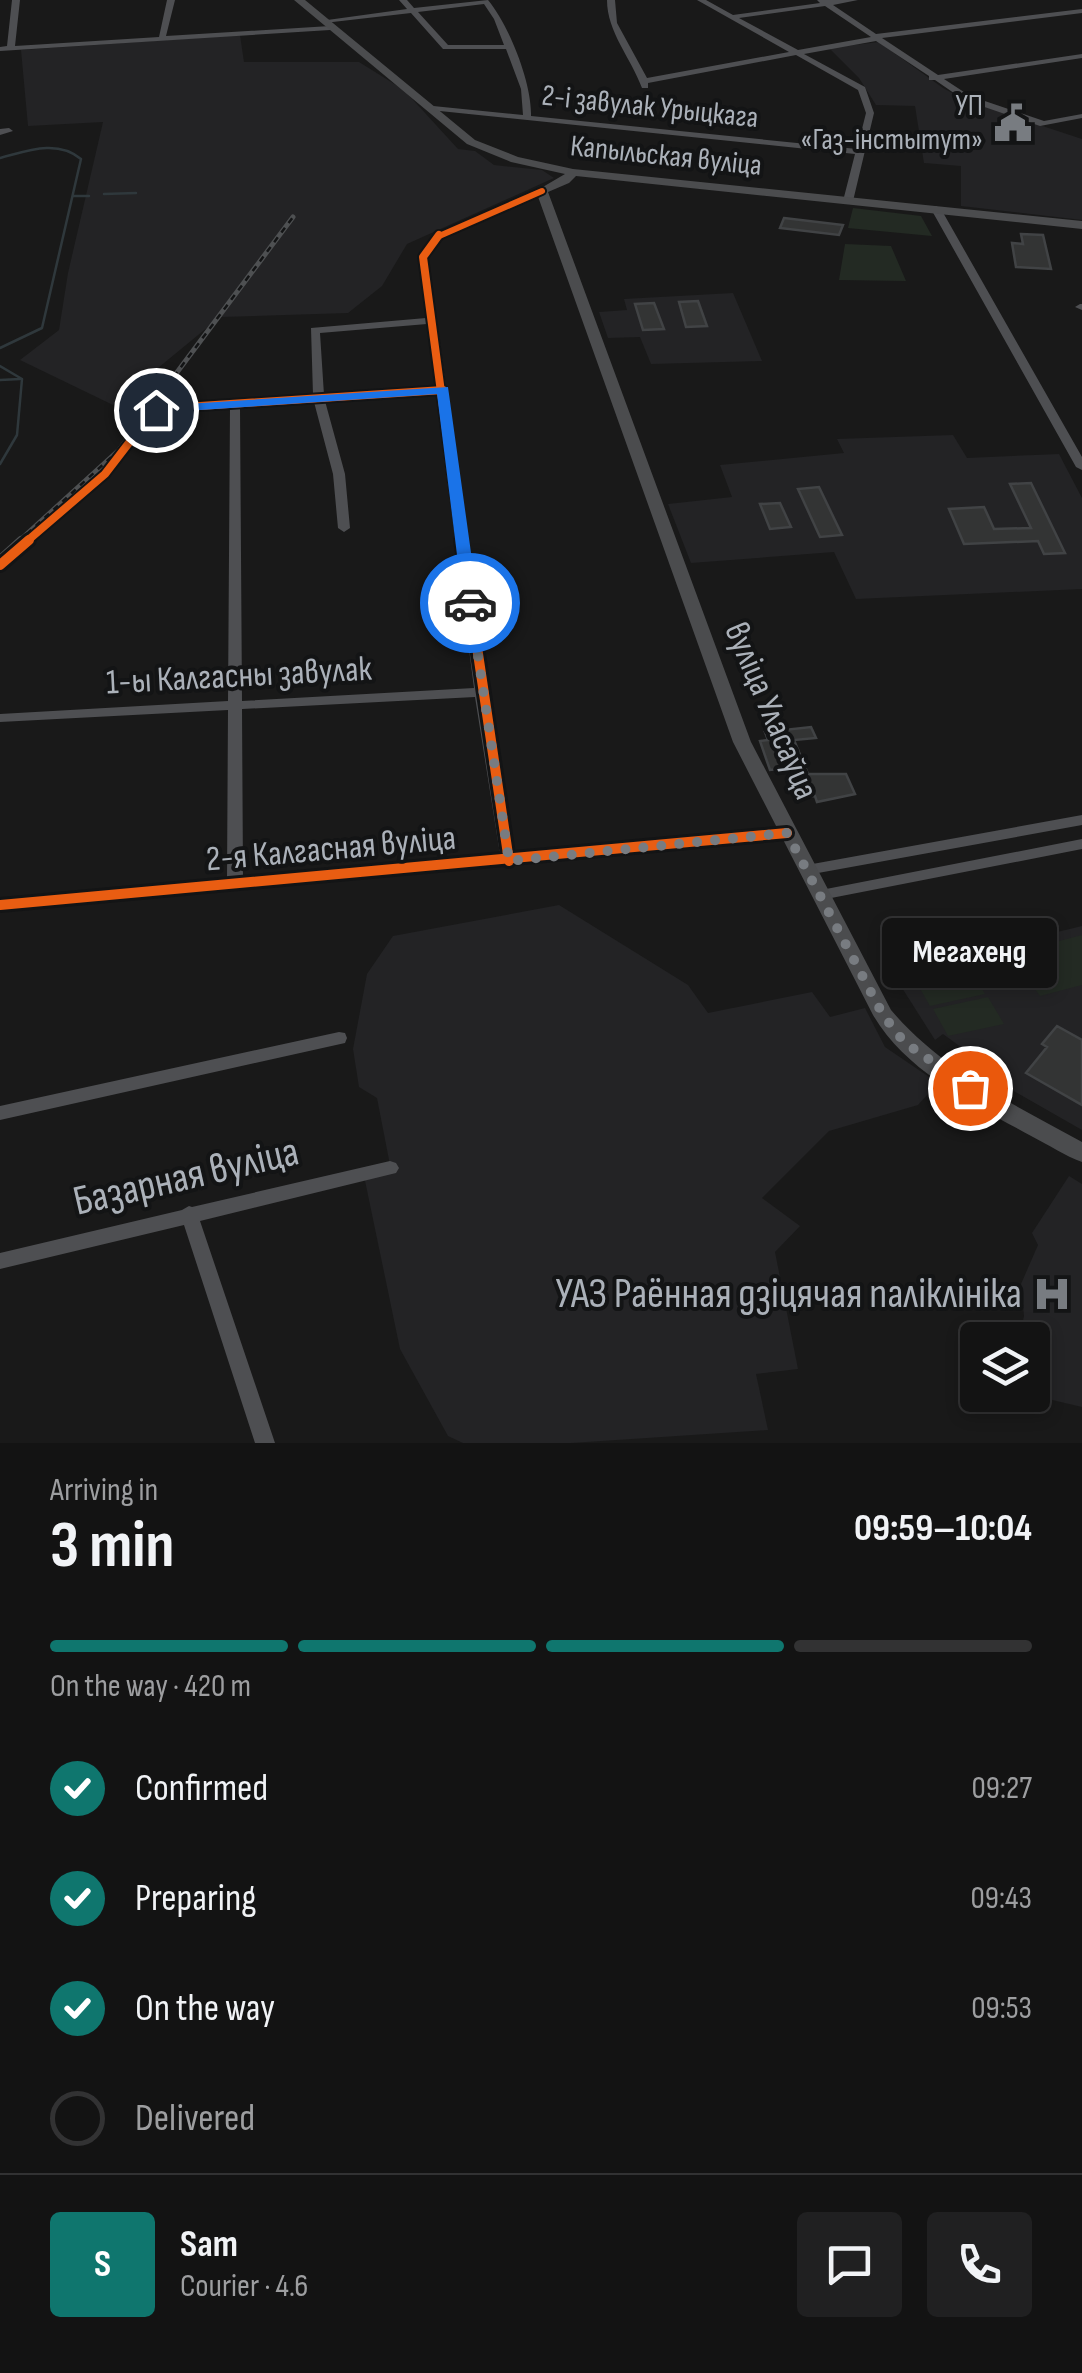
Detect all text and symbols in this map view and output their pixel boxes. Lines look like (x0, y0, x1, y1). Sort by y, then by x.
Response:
street label: 2-і завулак Урыцкага (540, 78, 760, 136)
place label: УП «Газ-інстытут» (801, 88, 983, 158)
public building icon: УП «Газ-інстытут» (992, 102, 1034, 144)
street label: Капыльская вуліца (569, 128, 763, 184)
pin (114, 368, 199, 453)
icon: home (129, 383, 184, 438)
courier (420, 553, 520, 653)
icon: car (443, 576, 498, 631)
street label: вуліца Уласаўца (714, 616, 828, 806)
street label: 1-ы Калгасны завулак (105, 648, 374, 704)
street label: 2-я Калгасная вуліца (204, 817, 458, 881)
callout: Мегахенд (882, 918, 1058, 988)
text: Мегахенд (913, 933, 1026, 972)
pin (928, 1046, 1013, 1131)
icon: bag (943, 1061, 998, 1116)
street label: Базарная вуліца (68, 1126, 304, 1228)
place label: УАЗ Раённая дзіцячая паліклініка (555, 1269, 1022, 1320)
hospital icon: УАЗ Раённая дзіцячая паліклініка (1031, 1273, 1073, 1315)
map controls (960, 1322, 1050, 1412)
button: layers (960, 1322, 1050, 1412)
text: Arriving in (50, 1471, 158, 1510)
text: 09:59–10:04 (854, 1506, 1032, 1551)
text: 3 min (50, 1508, 174, 1586)
text: On the way · 420 m (50, 1667, 251, 1706)
icon: check (50, 1761, 105, 1816)
text: Confirmed (135, 1766, 268, 1811)
text: 09:27 (971, 1769, 1032, 1808)
icon: check (50, 1871, 105, 1926)
text: Preparing (135, 1876, 256, 1921)
text: 09:43 (971, 1879, 1032, 1918)
icon: check (50, 1981, 105, 2036)
text: On the way (135, 1986, 275, 2031)
text: 09:53 (971, 1989, 1032, 2028)
text: Delivered (135, 2096, 255, 2141)
button: chat (797, 2212, 902, 2317)
button: phone (927, 2212, 1032, 2317)
text: Sam (180, 2222, 238, 2267)
text: S (94, 2242, 111, 2287)
text: Courier · 4.6 (180, 2267, 308, 2306)

